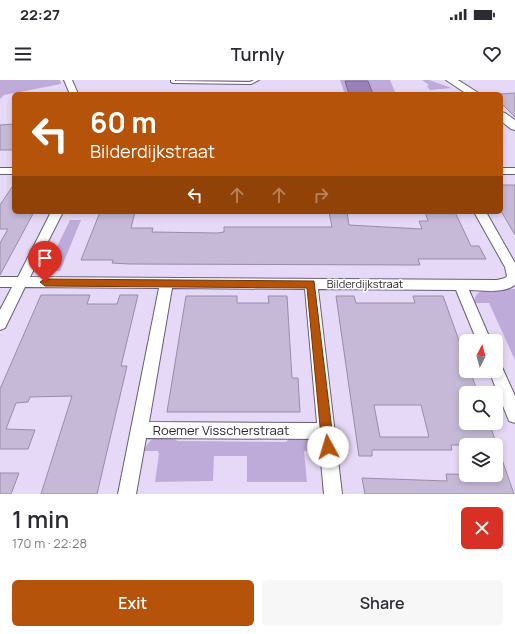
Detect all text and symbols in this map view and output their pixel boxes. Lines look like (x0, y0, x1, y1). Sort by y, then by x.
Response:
text: 22:27 (20, 4, 60, 25)
text: Turnly (231, 42, 284, 66)
icon: menu (12, 43, 34, 65)
icon: heart (481, 43, 503, 65)
text: 60 m (90, 103, 157, 141)
icon: left (24, 108, 76, 160)
text: Bilderdijkstraat (90, 139, 215, 163)
icon: left (184, 184, 206, 206)
icon: ahead (226, 184, 248, 206)
icon: ahead (268, 184, 290, 206)
icon: right (310, 184, 332, 206)
pin (28, 241, 62, 282)
icon: arrive (34, 247, 56, 269)
street label: Bilderdijkstraat (327, 276, 403, 291)
north arrow (459, 334, 503, 378)
map controls (459, 334, 503, 482)
button: search (459, 386, 503, 430)
street label: Roemer Visscherstraat (153, 421, 289, 439)
position arrow (307, 426, 349, 468)
button: layers (459, 438, 503, 482)
text: 1 min (12, 502, 69, 535)
button: close (461, 507, 503, 549)
text: 170 m · 22:28 (12, 534, 87, 552)
button: Exit (12, 580, 254, 626)
button: Share (262, 580, 503, 626)

